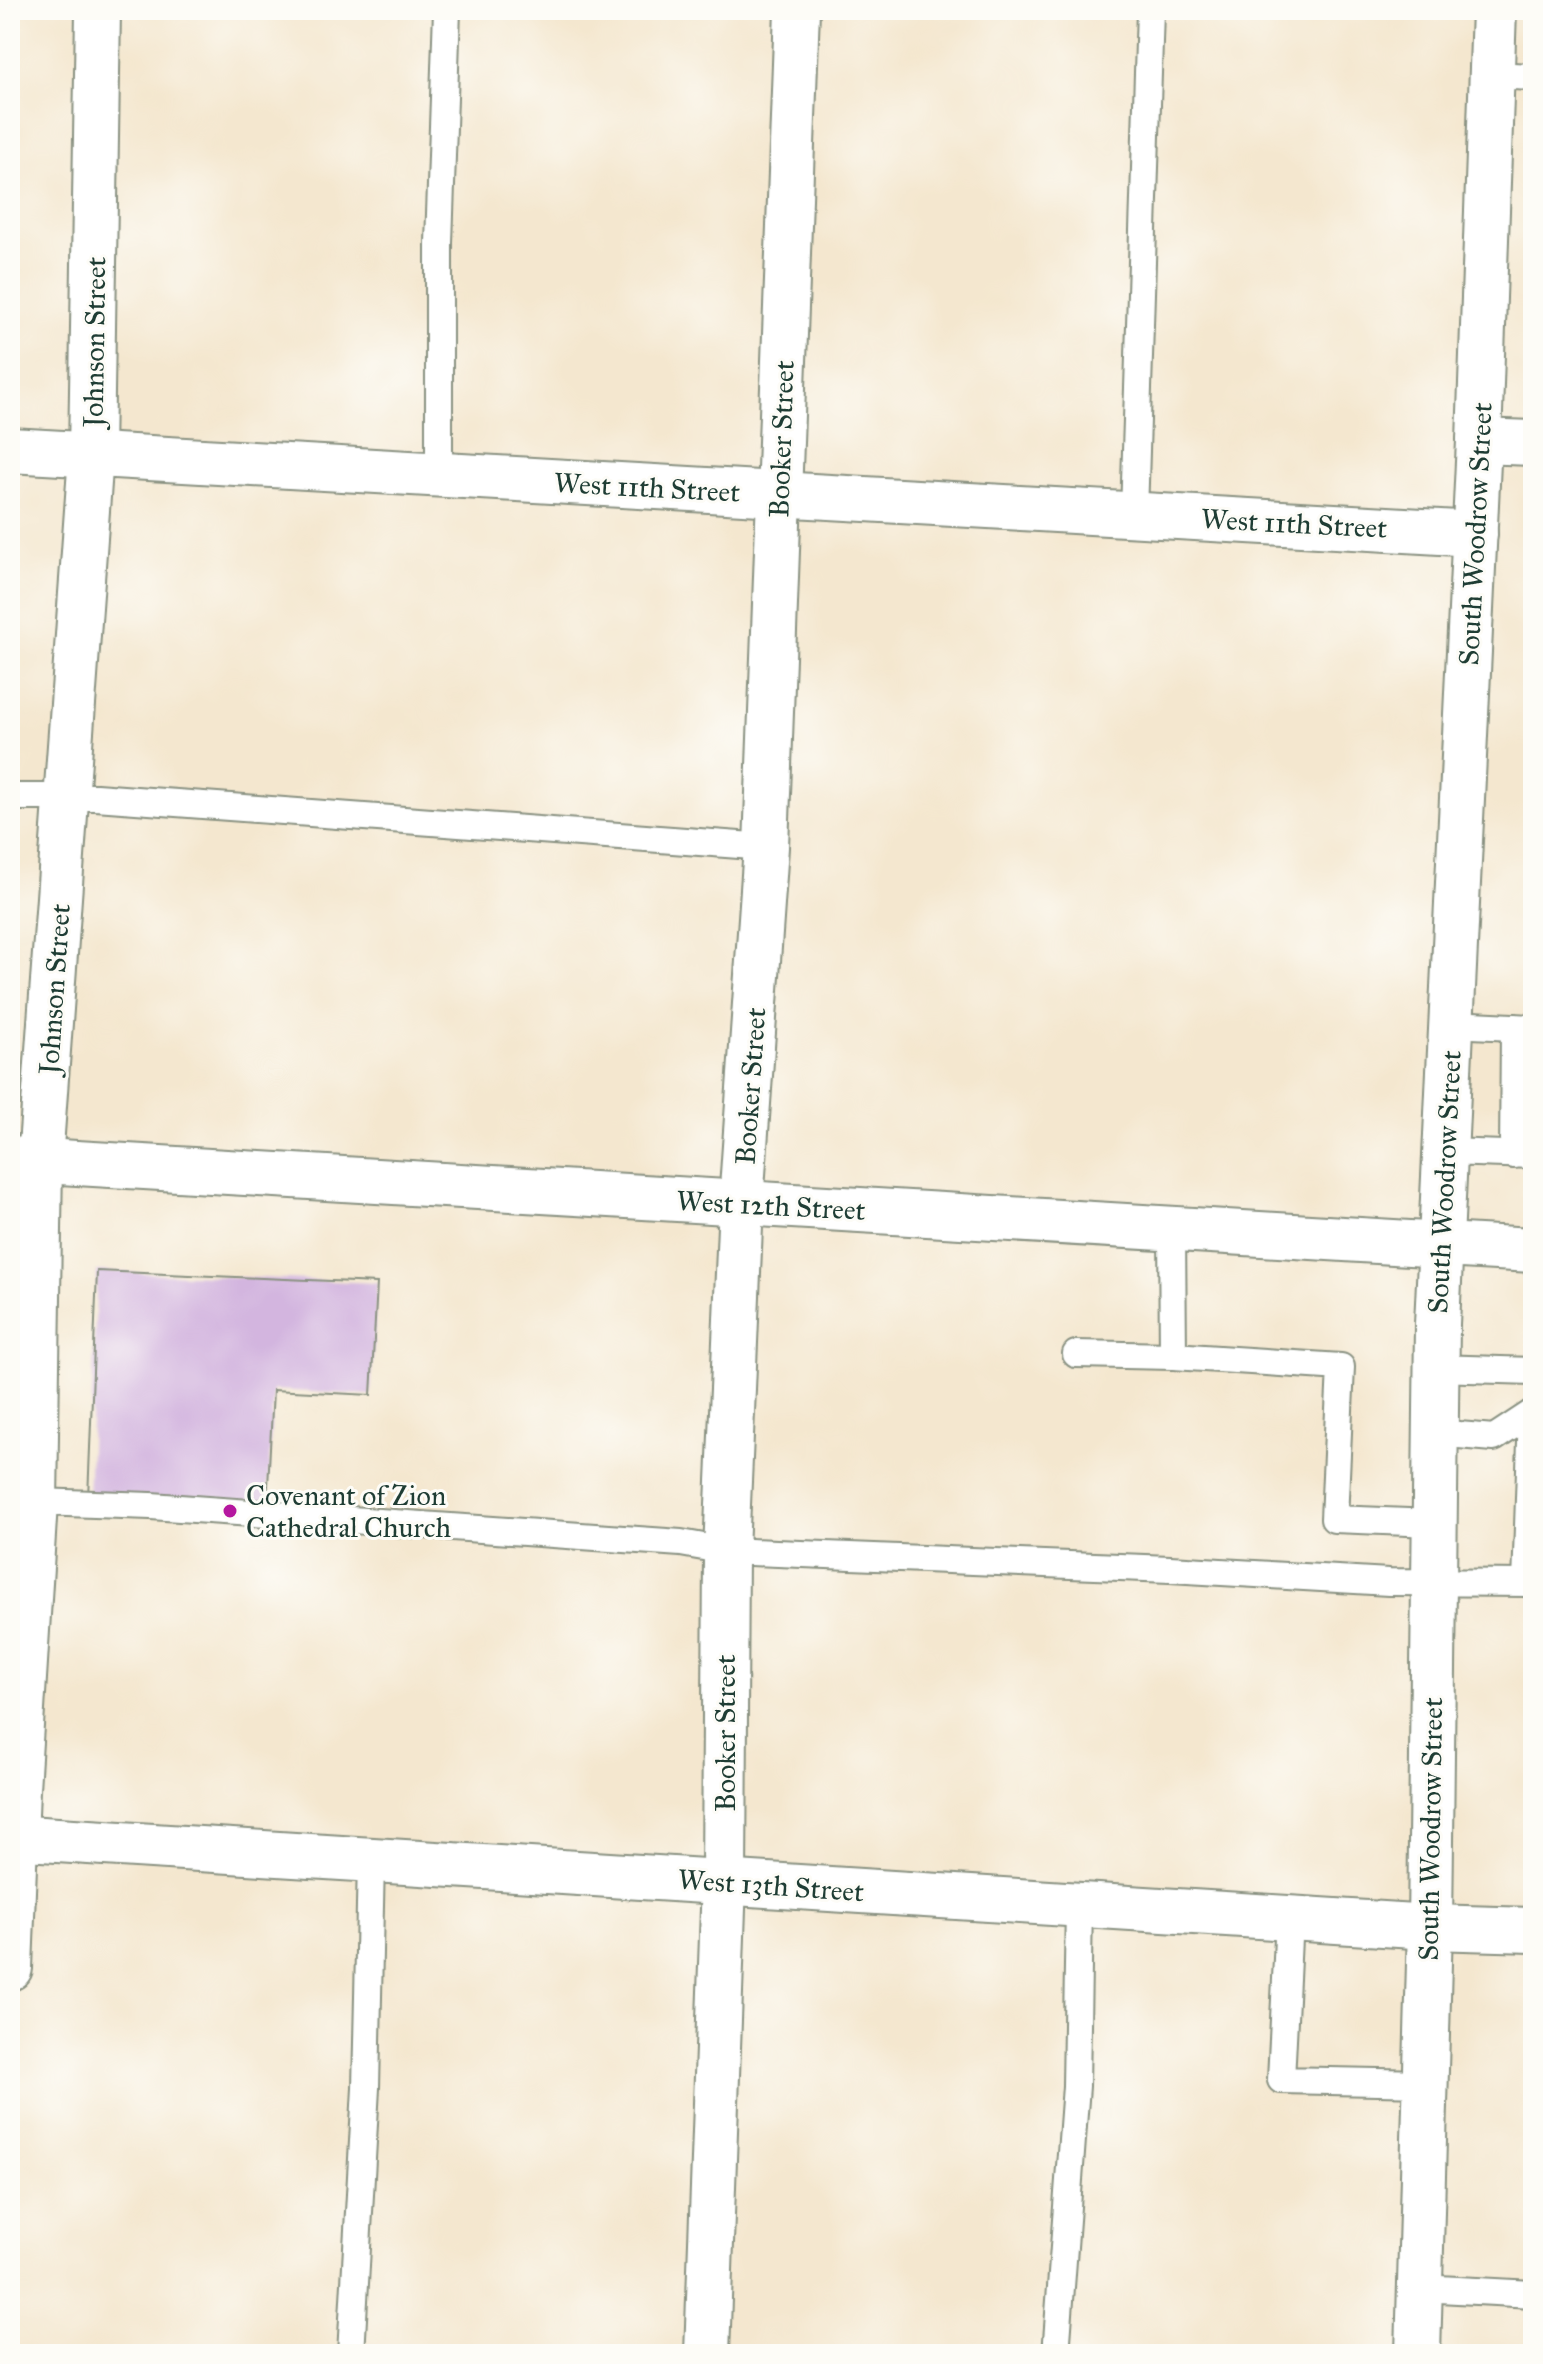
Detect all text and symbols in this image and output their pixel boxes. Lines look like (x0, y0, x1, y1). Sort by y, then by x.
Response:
street label: Johnson Street (75, 256, 113, 431)
street label: Booker Street (761, 360, 802, 518)
street label: South Woodrow Street (1451, 401, 1500, 667)
street label: West 11th Street (553, 465, 741, 510)
street label: West 11th Street (1200, 501, 1388, 546)
street label: Johnson Street (31, 902, 78, 1079)
street label: Booker Street (728, 1006, 773, 1166)
street label: South Woodrow Street (1420, 1049, 1469, 1315)
street label: West 12th Street (676, 1183, 866, 1228)
place label: Covenant of Zion Cathedral Church (246, 1478, 452, 1545)
marker: Covenant of Zion Cathedral Church (221, 1502, 239, 1520)
street label: Booker Street (708, 1654, 743, 1812)
street label: South Woodrow Street (1411, 1697, 1450, 1961)
street label: West 13th Street (677, 1862, 865, 1909)

